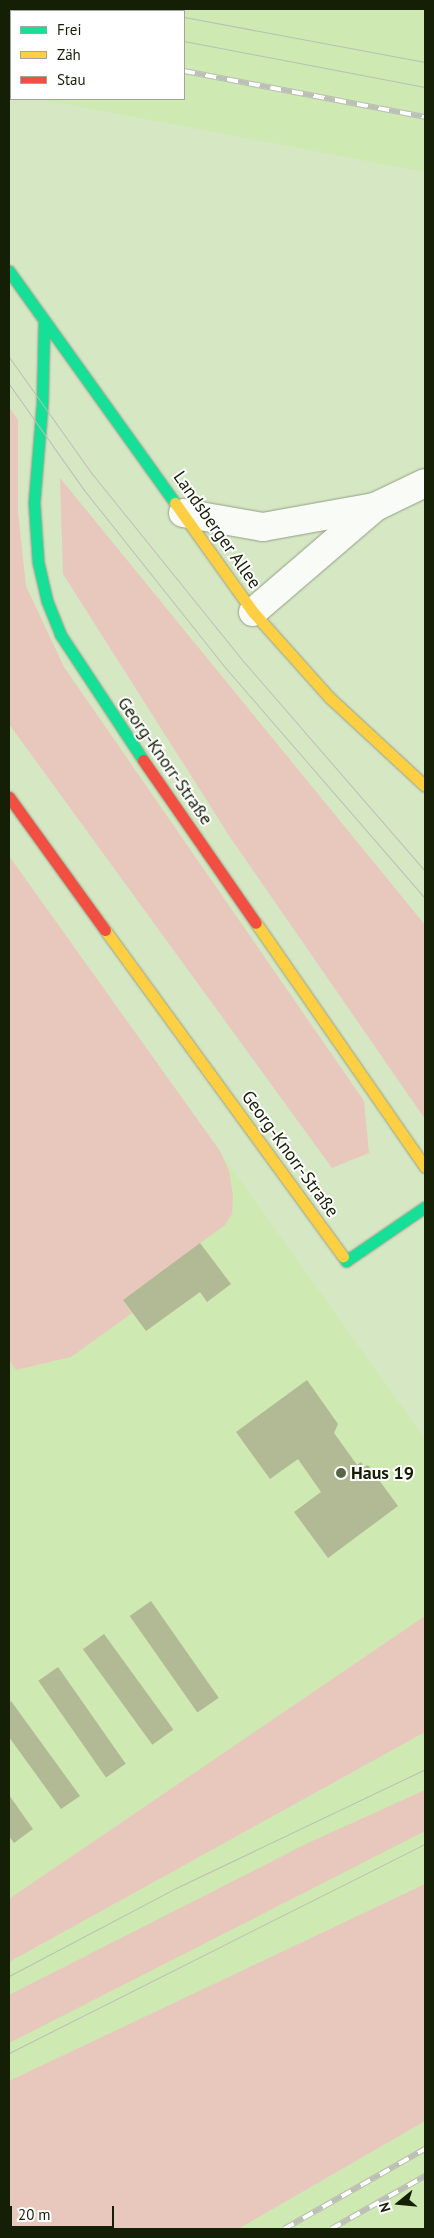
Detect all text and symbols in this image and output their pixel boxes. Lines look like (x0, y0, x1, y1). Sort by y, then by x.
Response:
legend (10, 10, 185, 100)
text: Frei (57, 20, 82, 39)
text: Zäh (57, 45, 81, 64)
text: Stau (57, 70, 86, 89)
street label: Landsberger Allee (168, 467, 266, 593)
street label: Georg-Knorr-Straße (113, 693, 217, 829)
street label: Georg-Knorr-Straße (237, 1087, 343, 1221)
place label: Haus 19 (351, 1462, 414, 1484)
marker: Haus 19 (335, 1467, 347, 1479)
north arrow (374, 2178, 424, 2228)
scale bar (12, 2196, 116, 2228)
text: N (375, 2200, 395, 2214)
text: 20 m (18, 2205, 51, 2224)

